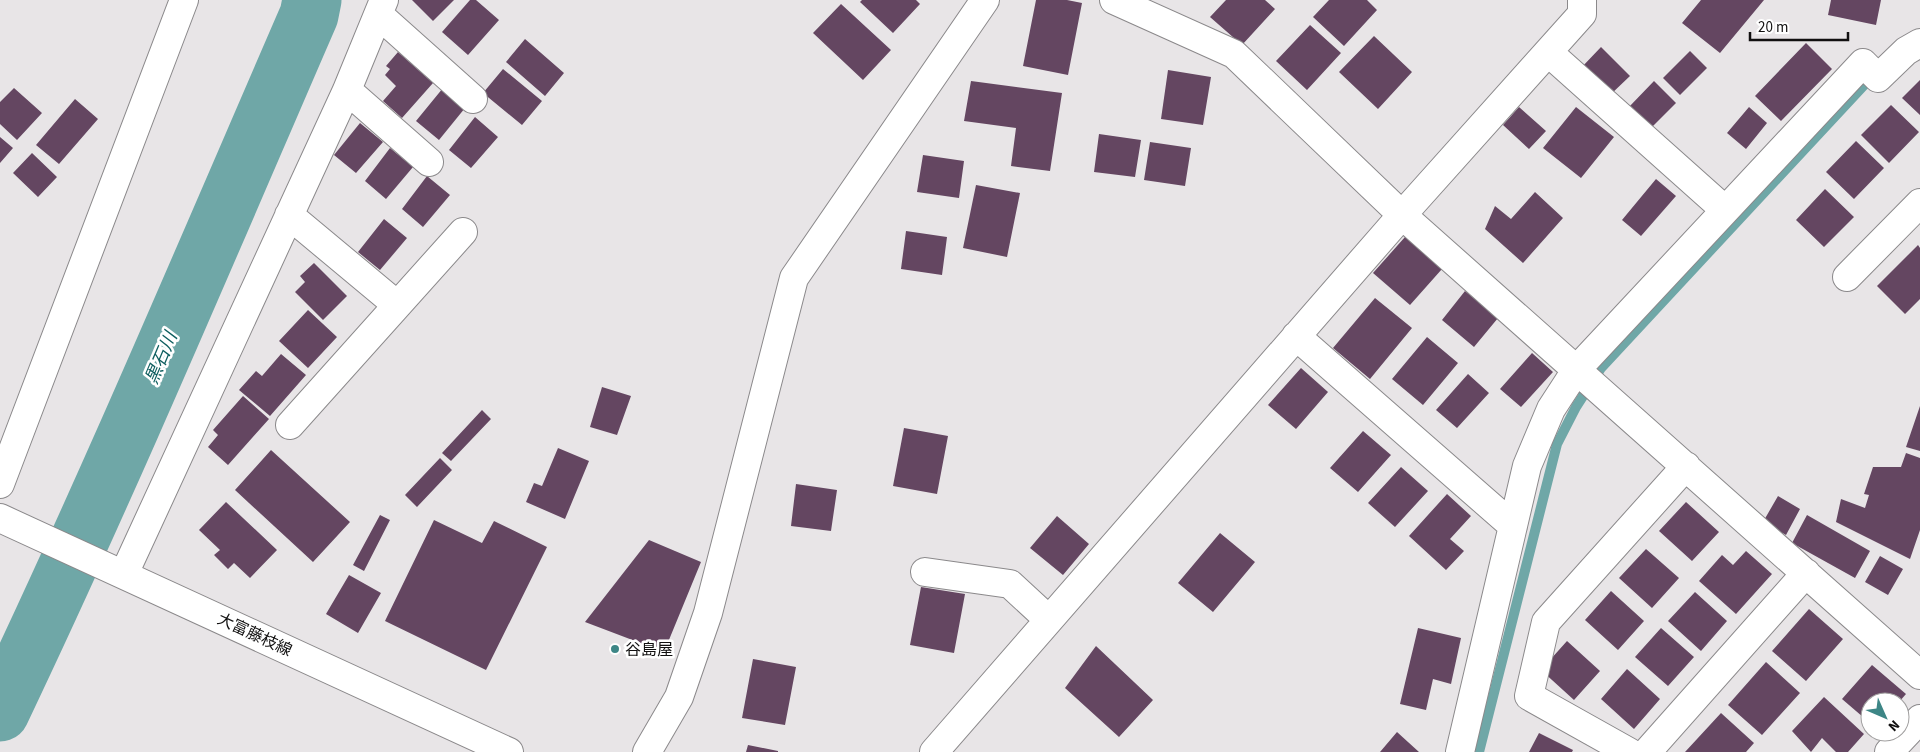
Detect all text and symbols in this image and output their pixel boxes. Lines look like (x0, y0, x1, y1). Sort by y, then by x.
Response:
scale bar (1750, 10, 1848, 42)
text: 20 m (1758, 17, 1788, 38)
water label: 黒石川 (139, 327, 184, 388)
street label: 大富藤枝線 (214, 608, 295, 662)
place label: 谷島屋 (625, 639, 673, 661)
marker: 谷島屋 (609, 643, 621, 655)
north arrow (1860, 692, 1910, 742)
text: N (1883, 715, 1904, 736)

